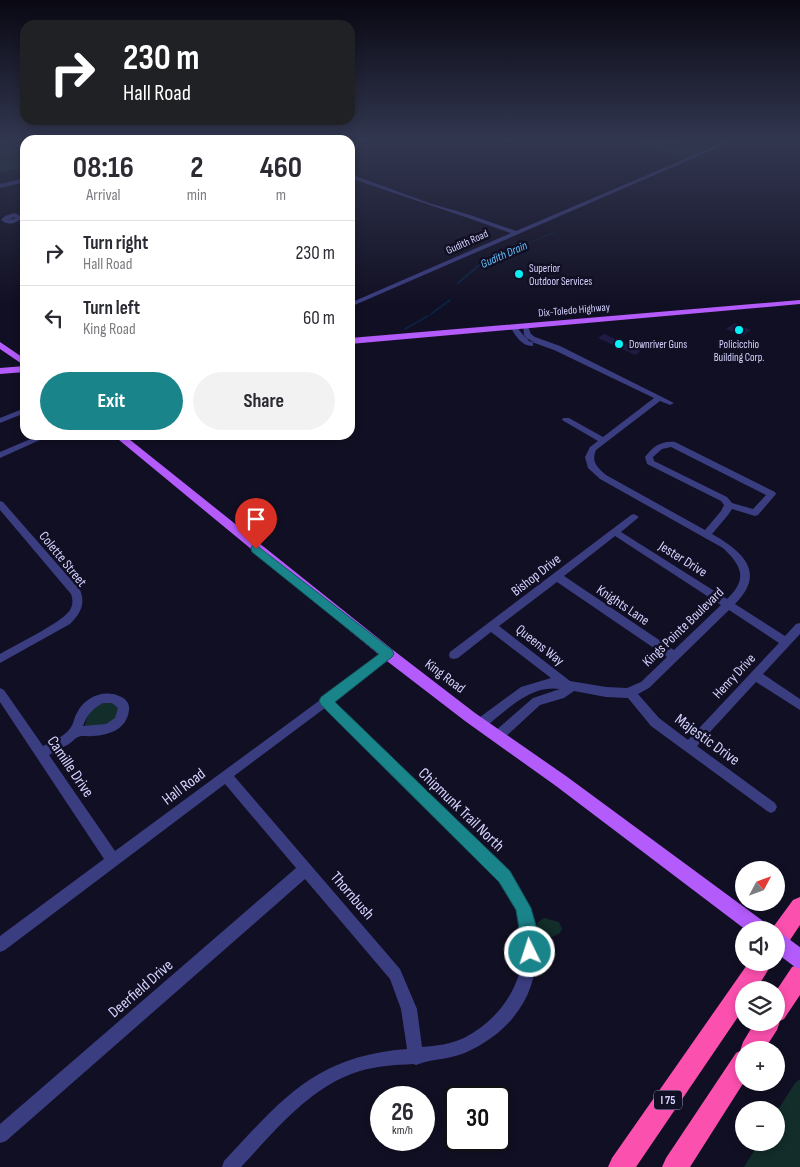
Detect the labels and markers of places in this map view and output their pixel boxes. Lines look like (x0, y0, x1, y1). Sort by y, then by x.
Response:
place label: Superior Outdoor Services (529, 262, 592, 288)
marker: Superior Outdoor Services (513, 268, 525, 280)
marker: Policicchio Building Corp. (733, 324, 745, 336)
marker: Downriver Guns (613, 338, 625, 350)
place label: Downriver Guns (629, 338, 687, 351)
place label: Policicchio Building Corp. (714, 338, 764, 364)
pin (235, 498, 277, 549)

